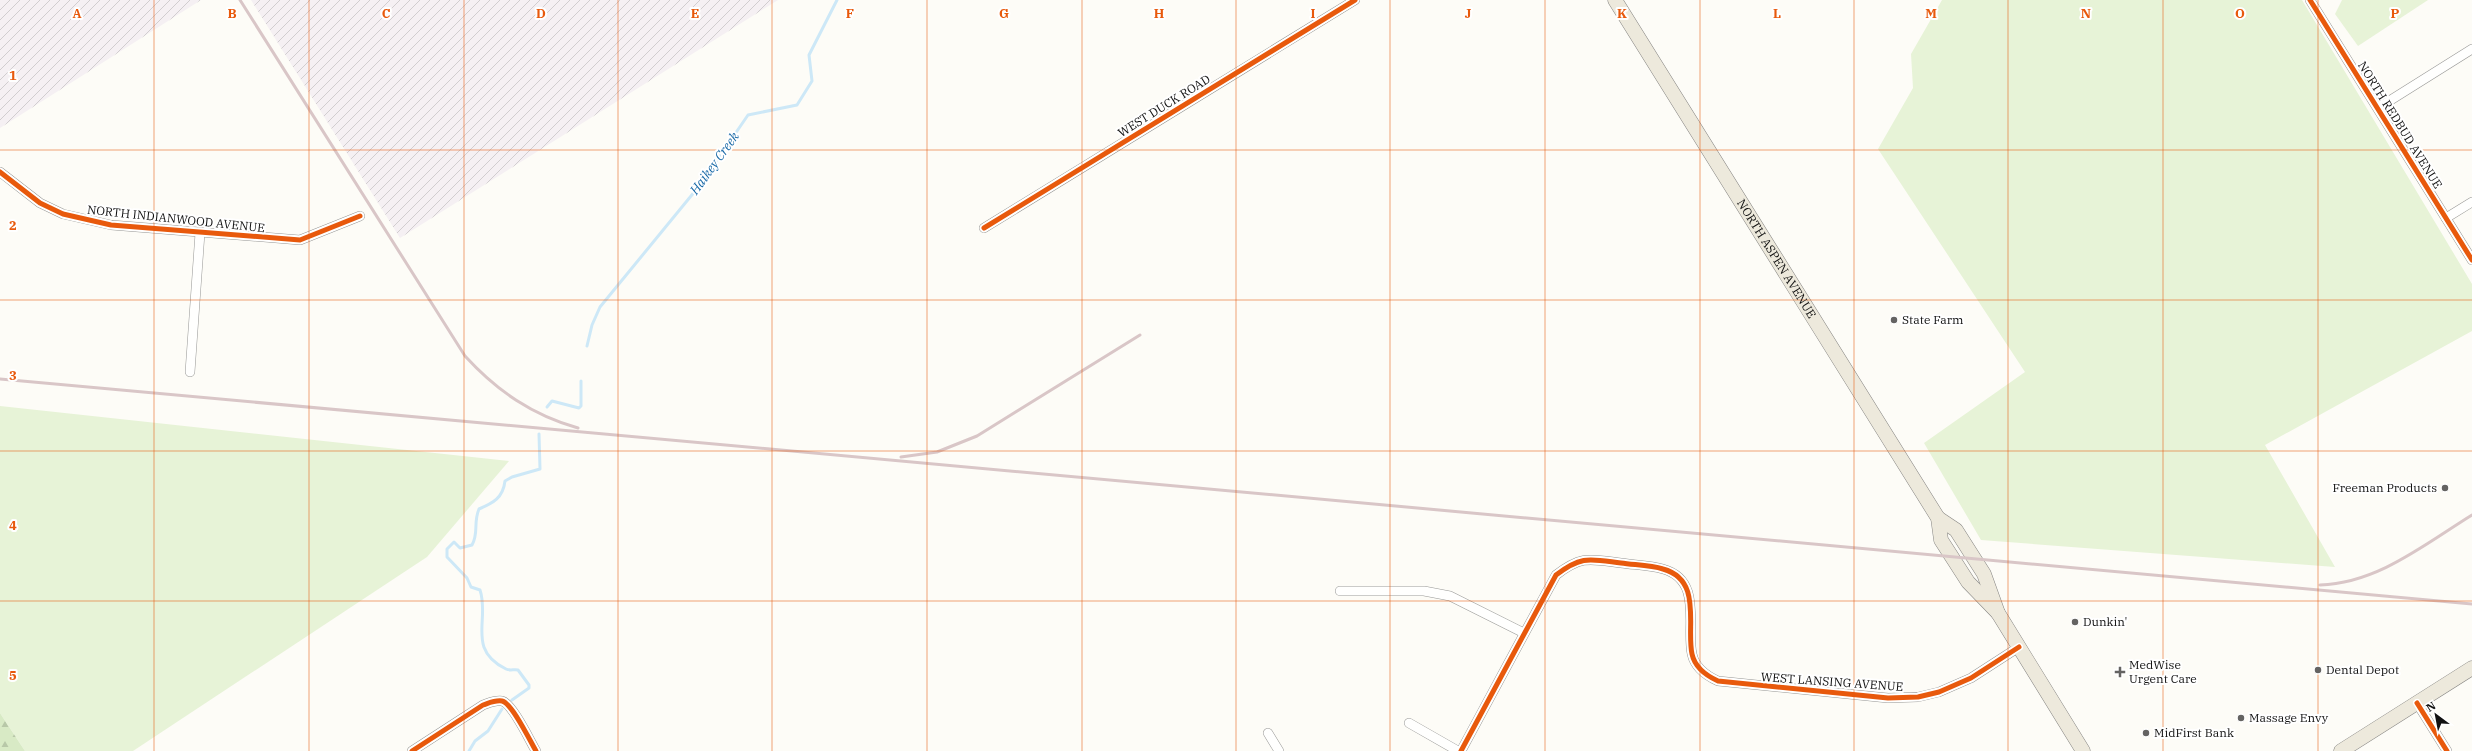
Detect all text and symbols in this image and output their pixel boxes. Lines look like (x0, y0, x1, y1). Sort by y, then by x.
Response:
text: A (72, 5, 82, 22)
text: B (227, 5, 237, 22)
text: C (382, 5, 391, 22)
text: D (536, 5, 546, 22)
text: E (691, 5, 699, 22)
text: F (846, 5, 854, 22)
text: G (999, 5, 1009, 22)
text: H (1154, 5, 1165, 22)
text: I (1311, 5, 1316, 22)
text: J (1465, 5, 1472, 22)
text: K (1617, 5, 1627, 22)
text: L (1773, 5, 1781, 22)
text: M (1925, 5, 1937, 22)
text: N (2081, 5, 2091, 22)
text: O (2235, 5, 2245, 22)
text: P (2391, 5, 2400, 22)
street label: NORTH REDBUD AVENUE (2355, 58, 2446, 191)
text: 1 (9, 67, 17, 84)
street label: WEST DUCK ROAD (1115, 71, 1213, 140)
water label: Haikey Creek (685, 129, 743, 199)
street label: NORTH ASPEN AVENUE (1734, 196, 1820, 321)
street label: NORTH INDIANWOOD AVENUE (86, 202, 266, 235)
text: 2 (9, 217, 17, 234)
place label: State Farm (1902, 312, 1964, 327)
marker: State Farm (1889, 315, 1899, 325)
text: 3 (9, 367, 17, 384)
place label: Freeman Products (2333, 480, 2437, 495)
marker: Freeman Products (2440, 483, 2450, 493)
text: 4 (9, 517, 17, 534)
place label: Dunkin' (2083, 614, 2127, 629)
marker: Dunkin' (2070, 617, 2080, 627)
place label: MedWise Urgent Care (2129, 657, 2197, 686)
place label: Dental Depot (2326, 662, 2399, 677)
marker: Dental Depot (2313, 665, 2323, 675)
marker: MedWise Urgent Care (2114, 666, 2126, 678)
text: 5 (9, 667, 17, 684)
street label: WEST LANSING AVENUE (1760, 669, 1904, 694)
north arrow (2416, 695, 2456, 735)
text: N (2423, 698, 2438, 715)
place label: Massage Envy (2249, 710, 2329, 725)
marker: Massage Envy (2236, 713, 2246, 723)
place label: MidFirst Bank (2154, 725, 2234, 740)
marker: MidFirst Bank (2141, 728, 2151, 738)

